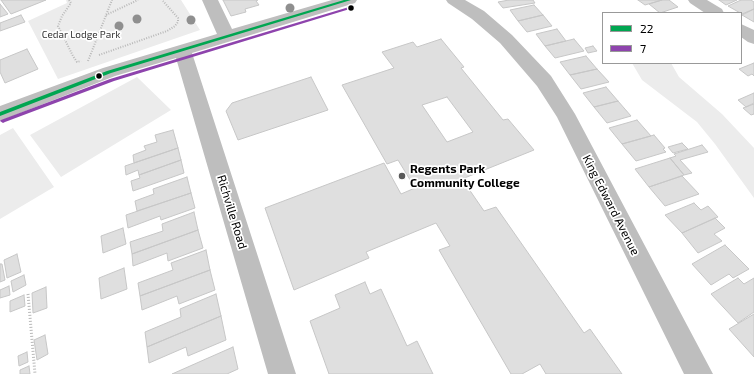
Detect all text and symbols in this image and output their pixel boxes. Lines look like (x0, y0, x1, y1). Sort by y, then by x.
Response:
unlabelled marker (346, 3, 356, 13)
legend (602, 12, 742, 64)
text: 22 (640, 21, 654, 35)
park label: Cedar Lodge Park (42, 29, 120, 41)
text: 7 (640, 41, 646, 55)
unlabelled marker (94, 71, 104, 81)
street label: King Edward Avenue (579, 152, 643, 258)
place label: Regents Park Community College (410, 162, 520, 190)
marker: Regents Park Community College (397, 171, 407, 181)
street label: Richville Road (214, 173, 250, 251)

